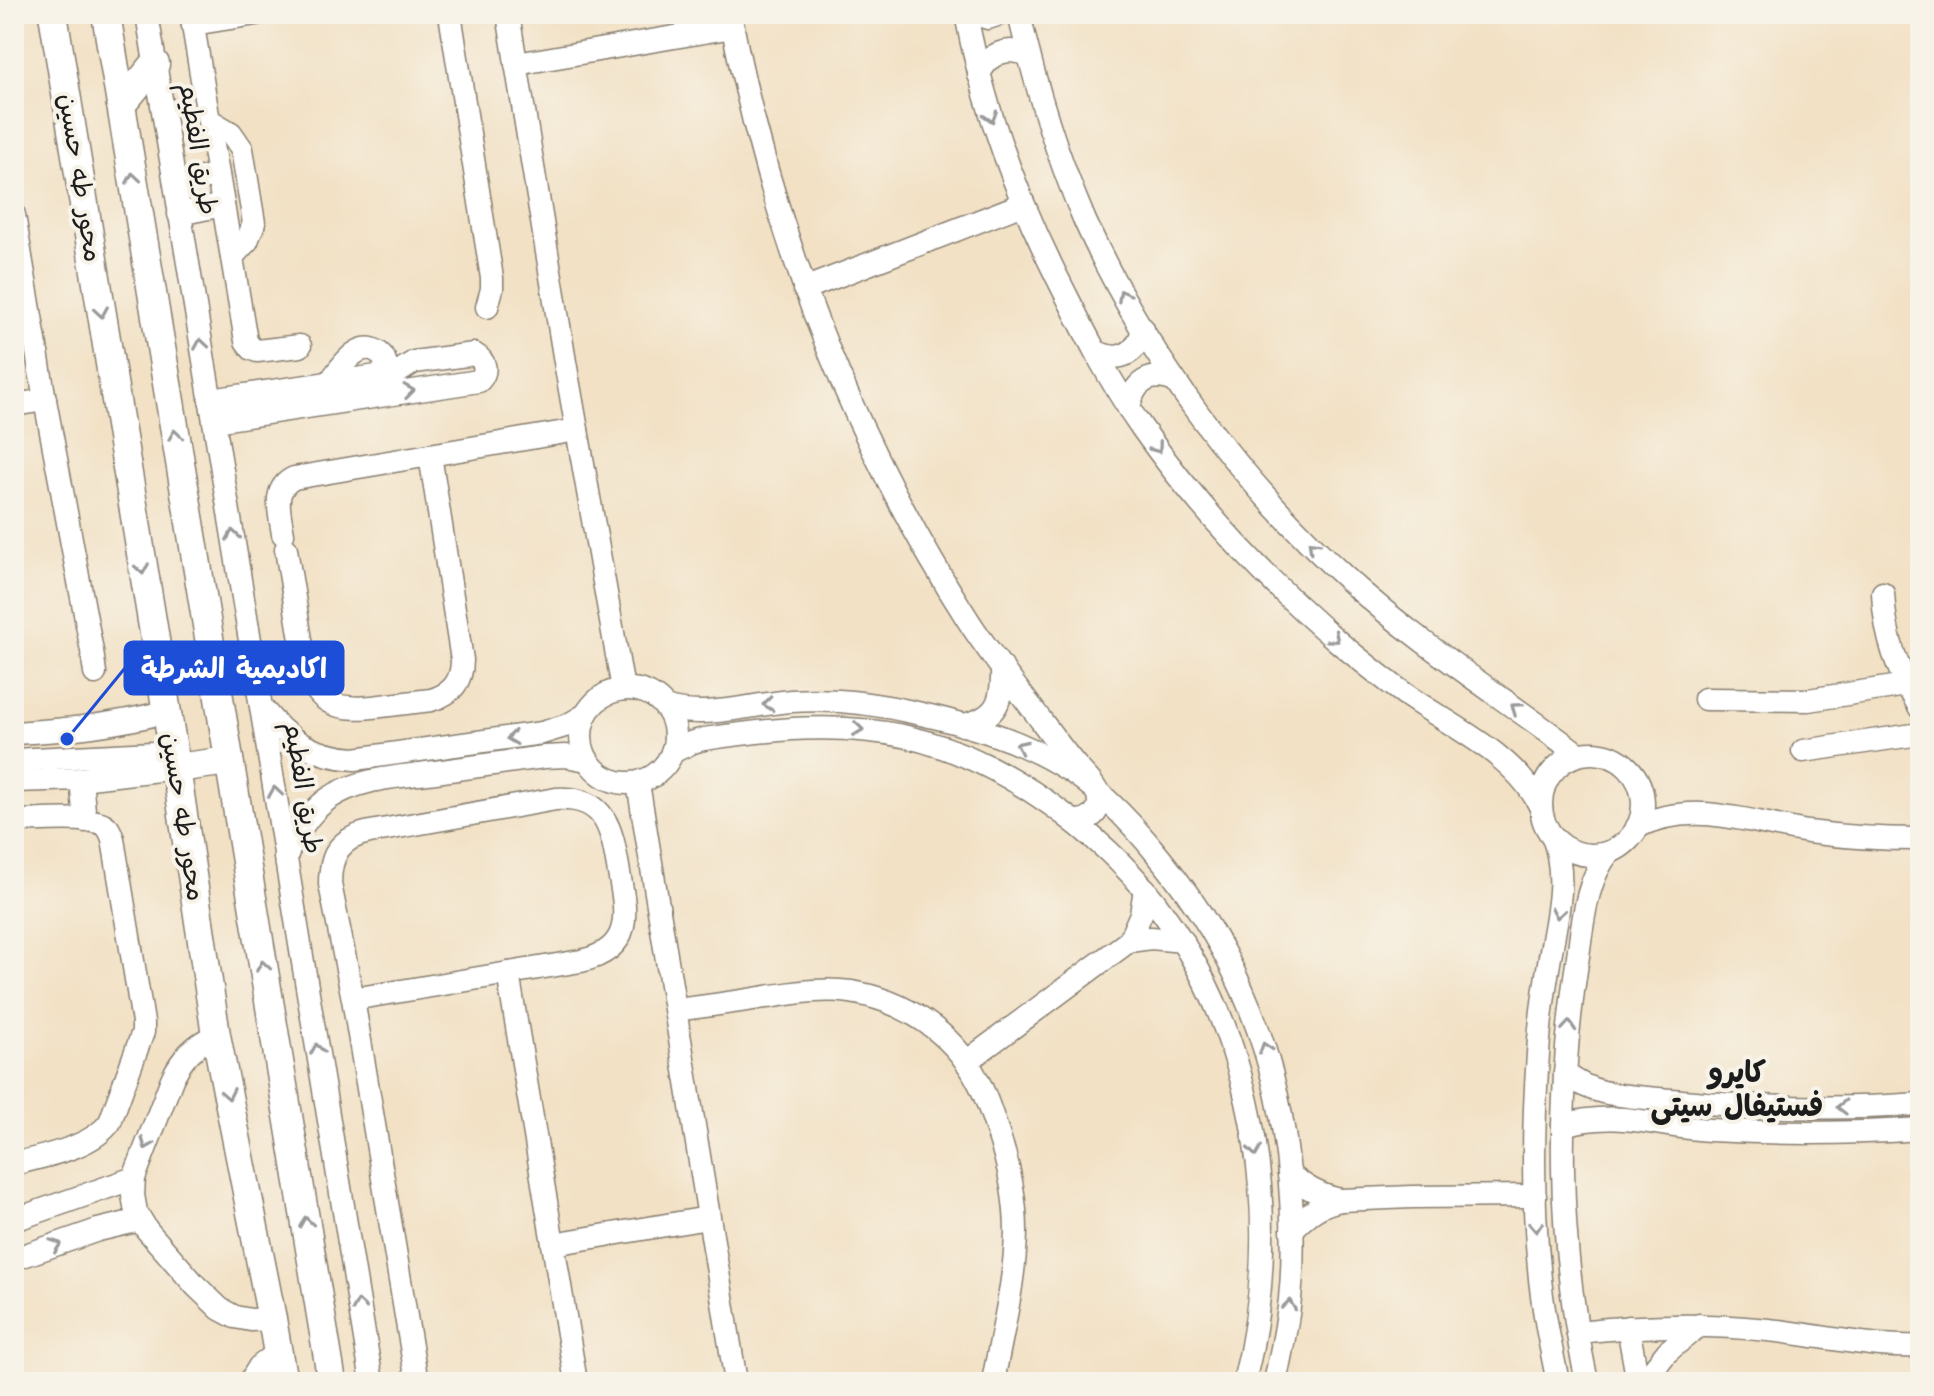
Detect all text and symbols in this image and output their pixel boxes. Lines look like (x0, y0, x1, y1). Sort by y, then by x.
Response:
street label: طريق الفطيم (166, 80, 228, 218)
street label: محور طه حسين (45, 91, 113, 265)
one-way arrow (982, 109, 998, 123)
one-way arrow (126, 172, 143, 185)
one-way arrow (1117, 289, 1133, 303)
one-way arrow (92, 305, 109, 319)
one-way arrow (194, 337, 211, 351)
one-way arrow (402, 383, 416, 400)
one-way arrow (168, 428, 185, 442)
one-way arrow (1147, 440, 1162, 454)
one-way arrow (225, 529, 242, 542)
one-way arrow (1308, 541, 1322, 555)
one-way arrow (133, 562, 150, 576)
one-way arrow (1325, 628, 1339, 643)
callout: اكاديمية الشرطة (125, 642, 343, 694)
text: اكاديمية الشرطة (141, 648, 327, 693)
one-way arrow (761, 695, 774, 712)
one-way arrow (1510, 703, 1524, 718)
street label: طريق الفطيم (271, 719, 333, 857)
one-way arrow (852, 721, 865, 738)
one-way arrow (505, 729, 519, 746)
street label: محور طه حسين (148, 730, 216, 904)
one-way arrow (1015, 739, 1029, 755)
one-way arrow (267, 785, 284, 799)
one-way arrow (1550, 906, 1567, 920)
one-way arrow (255, 959, 272, 973)
one-way arrow (1560, 1019, 1577, 1032)
one-way arrow (309, 1042, 326, 1055)
one-way arrow (1258, 1042, 1274, 1055)
district label: كايرو فستيفال سيتى (1651, 1050, 1823, 1132)
one-way arrow (218, 1087, 235, 1100)
one-way arrow (1835, 1099, 1848, 1116)
one-way arrow (140, 1136, 157, 1150)
one-way arrow (1246, 1144, 1263, 1157)
one-way arrow (298, 1215, 315, 1229)
one-way arrow (1527, 1221, 1544, 1234)
one-way arrow (48, 1238, 62, 1254)
one-way arrow (351, 1298, 368, 1312)
one-way arrow (1280, 1298, 1297, 1312)

